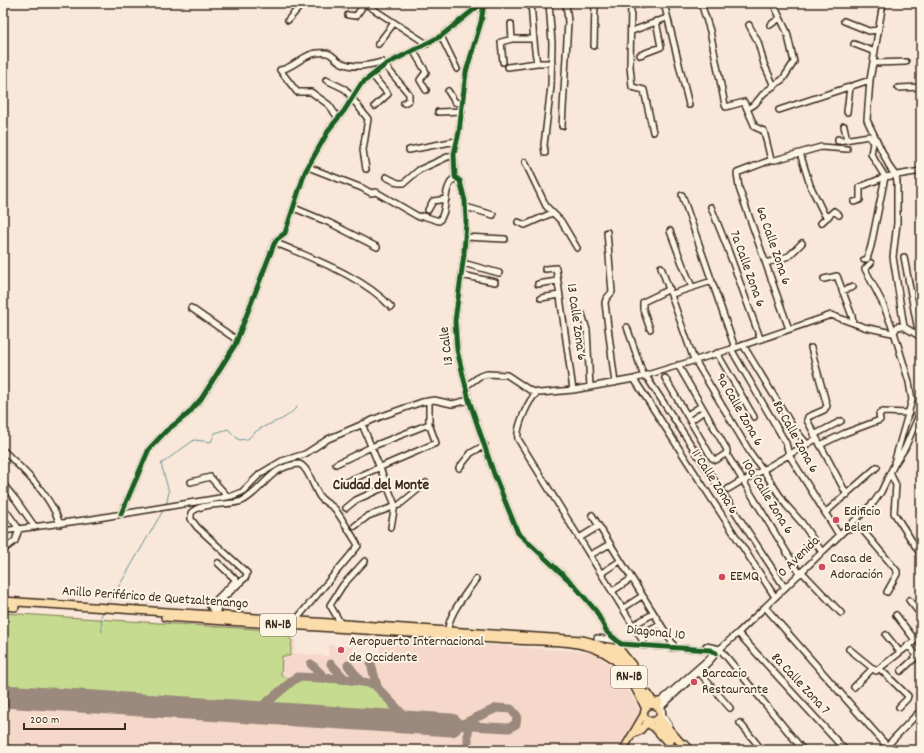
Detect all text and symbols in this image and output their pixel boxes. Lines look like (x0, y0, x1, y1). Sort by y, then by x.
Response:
street label: 6a Calle Zona 6 (750, 204, 796, 288)
street label: 7a Calle Zona 6 (724, 228, 770, 310)
street label: 13 Calle Zona 6 (561, 282, 591, 362)
street label: 13 Calle (435, 326, 459, 366)
street label: 9a Calle Zona 6 (710, 370, 768, 450)
street label: 8a Calle Zona 6 (767, 397, 823, 477)
street label: 11 Calle Zona 6 (685, 445, 743, 519)
street label: 10a Calle Zona 6 (736, 455, 798, 539)
district label: Ciudad del Monte (333, 475, 430, 497)
place label: Edificio Belen (844, 502, 880, 538)
marker: Edificio Belen (831, 515, 841, 525)
street label: 0 Avenida (773, 531, 825, 582)
place label: Casa de Adoración (830, 549, 883, 585)
marker: Casa de Adoración (817, 562, 827, 572)
place label: EEMQ (730, 567, 759, 587)
marker: EEMQ (717, 572, 727, 582)
street label: Anillo Periférico de Quetzaltenango (61, 582, 249, 614)
road number: RN-1B (260, 614, 296, 636)
street label: Diagonal 10 (626, 620, 686, 646)
place label: Aeropuerto Internacional de Occidente (349, 632, 484, 668)
marker: Aeropuerto Internacional de Occidente (336, 645, 346, 655)
street label: 8a Calle Zona 7 (766, 648, 834, 720)
place label: Barcacio Restaurante (702, 664, 768, 700)
road number: RN-1B (611, 666, 647, 688)
marker: Barcacio Restaurante (689, 677, 699, 687)
scale bar (24, 705, 125, 731)
text: 200 m (30, 712, 59, 729)

